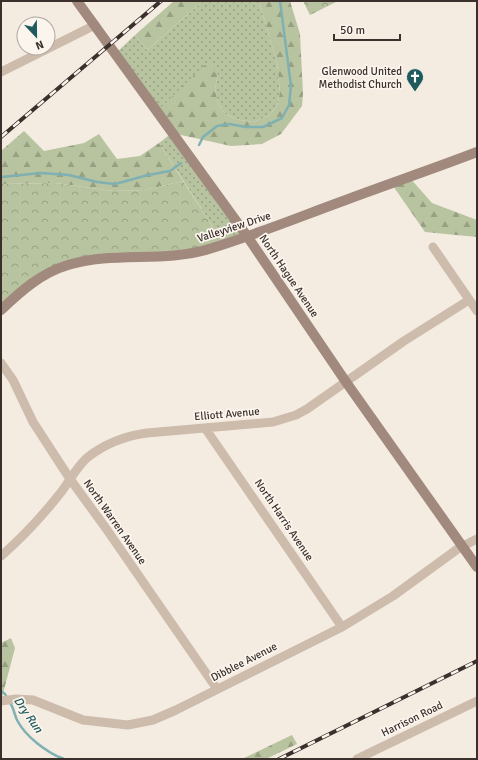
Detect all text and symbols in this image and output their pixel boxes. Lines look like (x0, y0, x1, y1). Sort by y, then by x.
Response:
north arrow (16, 16, 56, 56)
scale bar (334, 16, 400, 42)
text: 50 m (340, 23, 365, 38)
text: N (34, 37, 46, 52)
place label: Glenwood United Methodist Church (319, 65, 402, 91)
church icon: Glenwood United Methodist Church (405, 67, 425, 92)
street label: Valleyview Drive (196, 209, 272, 245)
street label: North Hague Avenue (257, 232, 321, 320)
street label: Elliott Avenue (194, 405, 260, 423)
street label: North Warren Avenue (81, 477, 149, 567)
street label: North Harris Avenue (252, 477, 316, 563)
street label: Dibblee Avenue (209, 640, 279, 684)
water label: Dry Run (10, 694, 46, 736)
street label: Harrison Road (379, 698, 445, 739)

